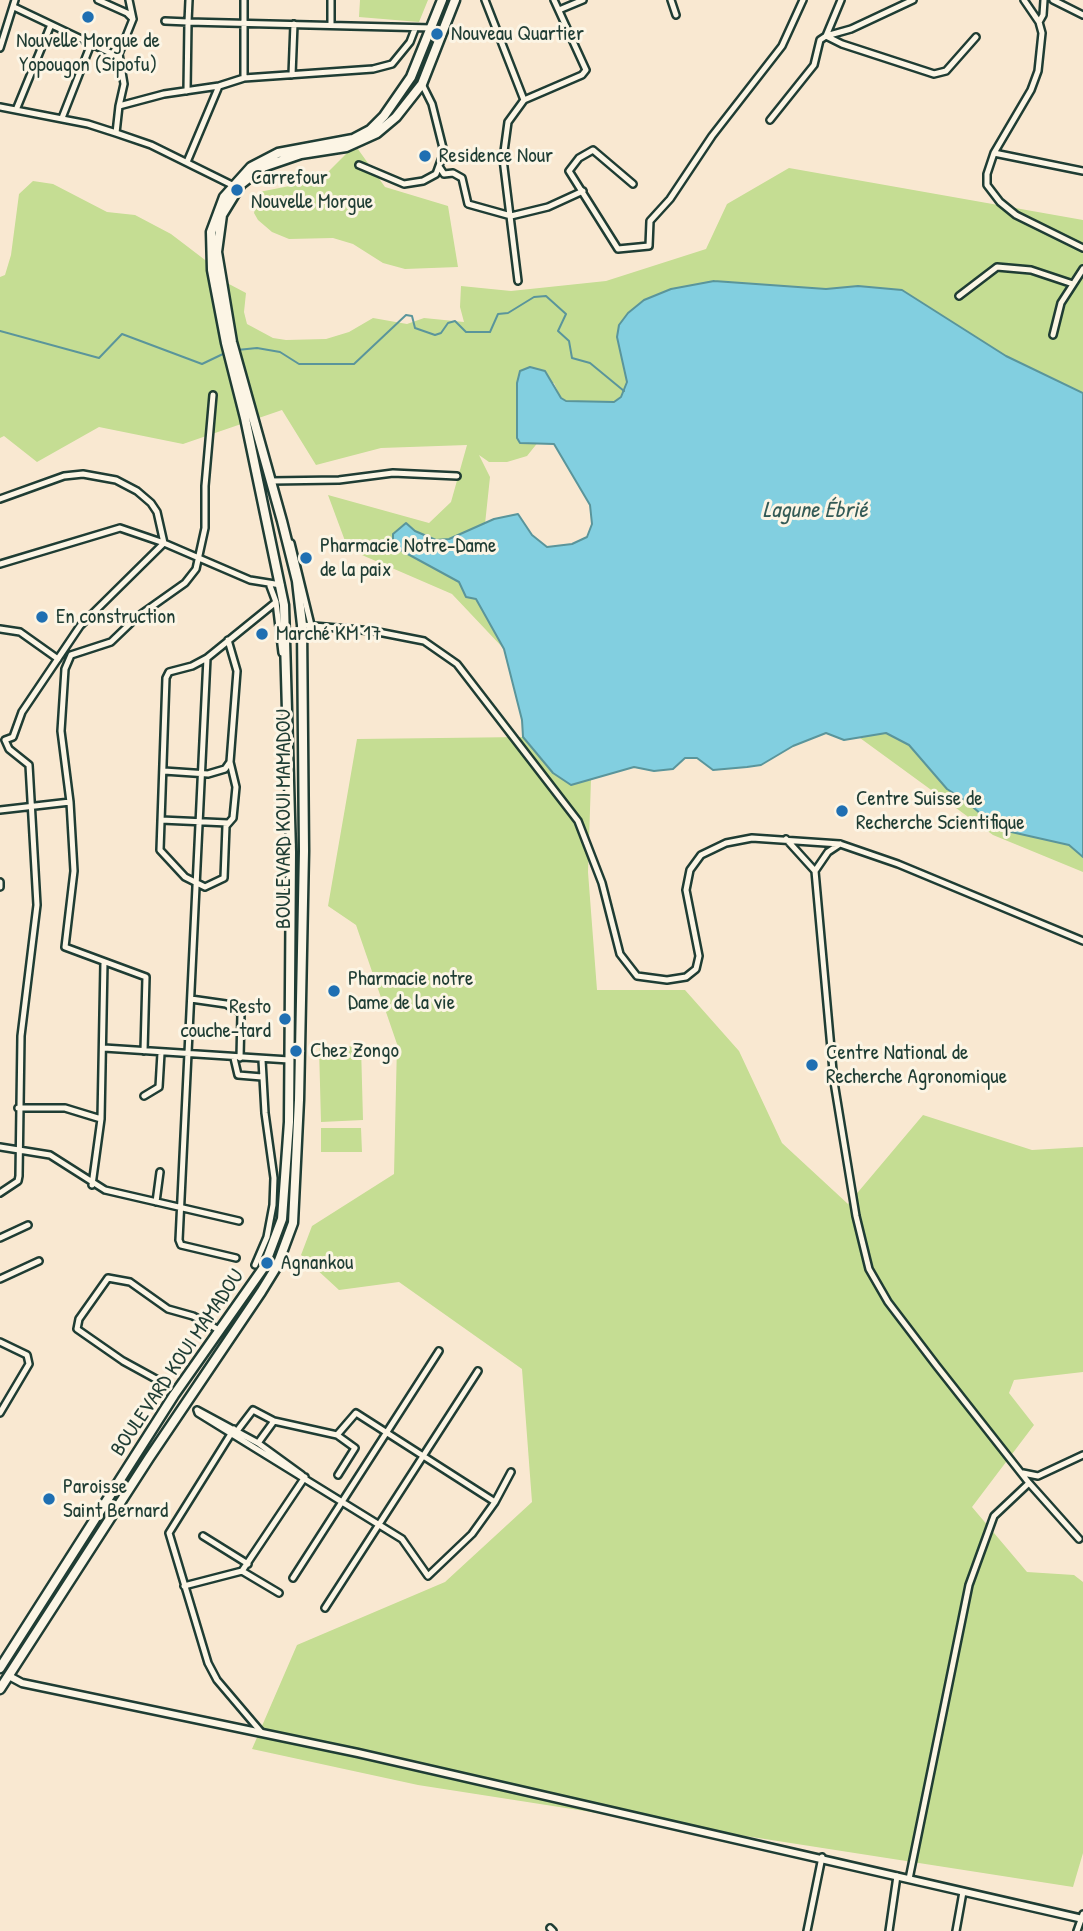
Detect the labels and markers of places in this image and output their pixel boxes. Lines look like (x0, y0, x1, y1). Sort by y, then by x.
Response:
marker: Nouvelle Morgue de Yopougon (Sipofu) (80, 9, 96, 25)
place label: Nouveau Quartier (451, 21, 584, 47)
marker: Nouveau Quartier (429, 26, 445, 42)
place label: Nouvelle Morgue de Yopougon (Sipofu) (16, 28, 160, 78)
place label: Residence Nour (439, 143, 553, 169)
marker: Residence Nour (417, 148, 433, 164)
place label: Carrefour Nouvelle Morgue (251, 165, 373, 215)
marker: Carrefour Nouvelle Morgue (229, 182, 245, 198)
place label: Pharmacie Notre-Dame de la paix (320, 533, 496, 583)
marker: Pharmacie Notre-Dame de la paix (298, 550, 314, 566)
place label: En construction (56, 604, 176, 630)
marker: En construction (34, 609, 50, 625)
place label: Marché KM 17 (276, 621, 381, 647)
marker: Marché KM 17 (254, 626, 270, 642)
place label: Centre Suisse de Recherche Scientifique (856, 786, 1025, 836)
marker: Centre Suisse de Recherche Scientifique (834, 803, 850, 819)
place label: Pharmacie notre Dame de la vie (348, 966, 473, 1016)
marker: Pharmacie notre Dame de la vie (326, 983, 342, 999)
place label: Resto couche-tard (180, 994, 271, 1044)
marker: Resto couche-tard (277, 1011, 293, 1027)
place label: Chez Zongo (310, 1038, 399, 1064)
place label: Centre National de Recherche Agronomique (826, 1040, 1007, 1090)
marker: Chez Zongo (288, 1043, 304, 1059)
marker: Centre National de Recherche Agronomique (804, 1057, 820, 1073)
place label: Agnankou (281, 1250, 353, 1276)
marker: Agnankou (259, 1255, 275, 1271)
place label: Paroisse Saint Bernard (63, 1474, 168, 1524)
marker: Paroisse Saint Bernard (41, 1491, 57, 1507)

